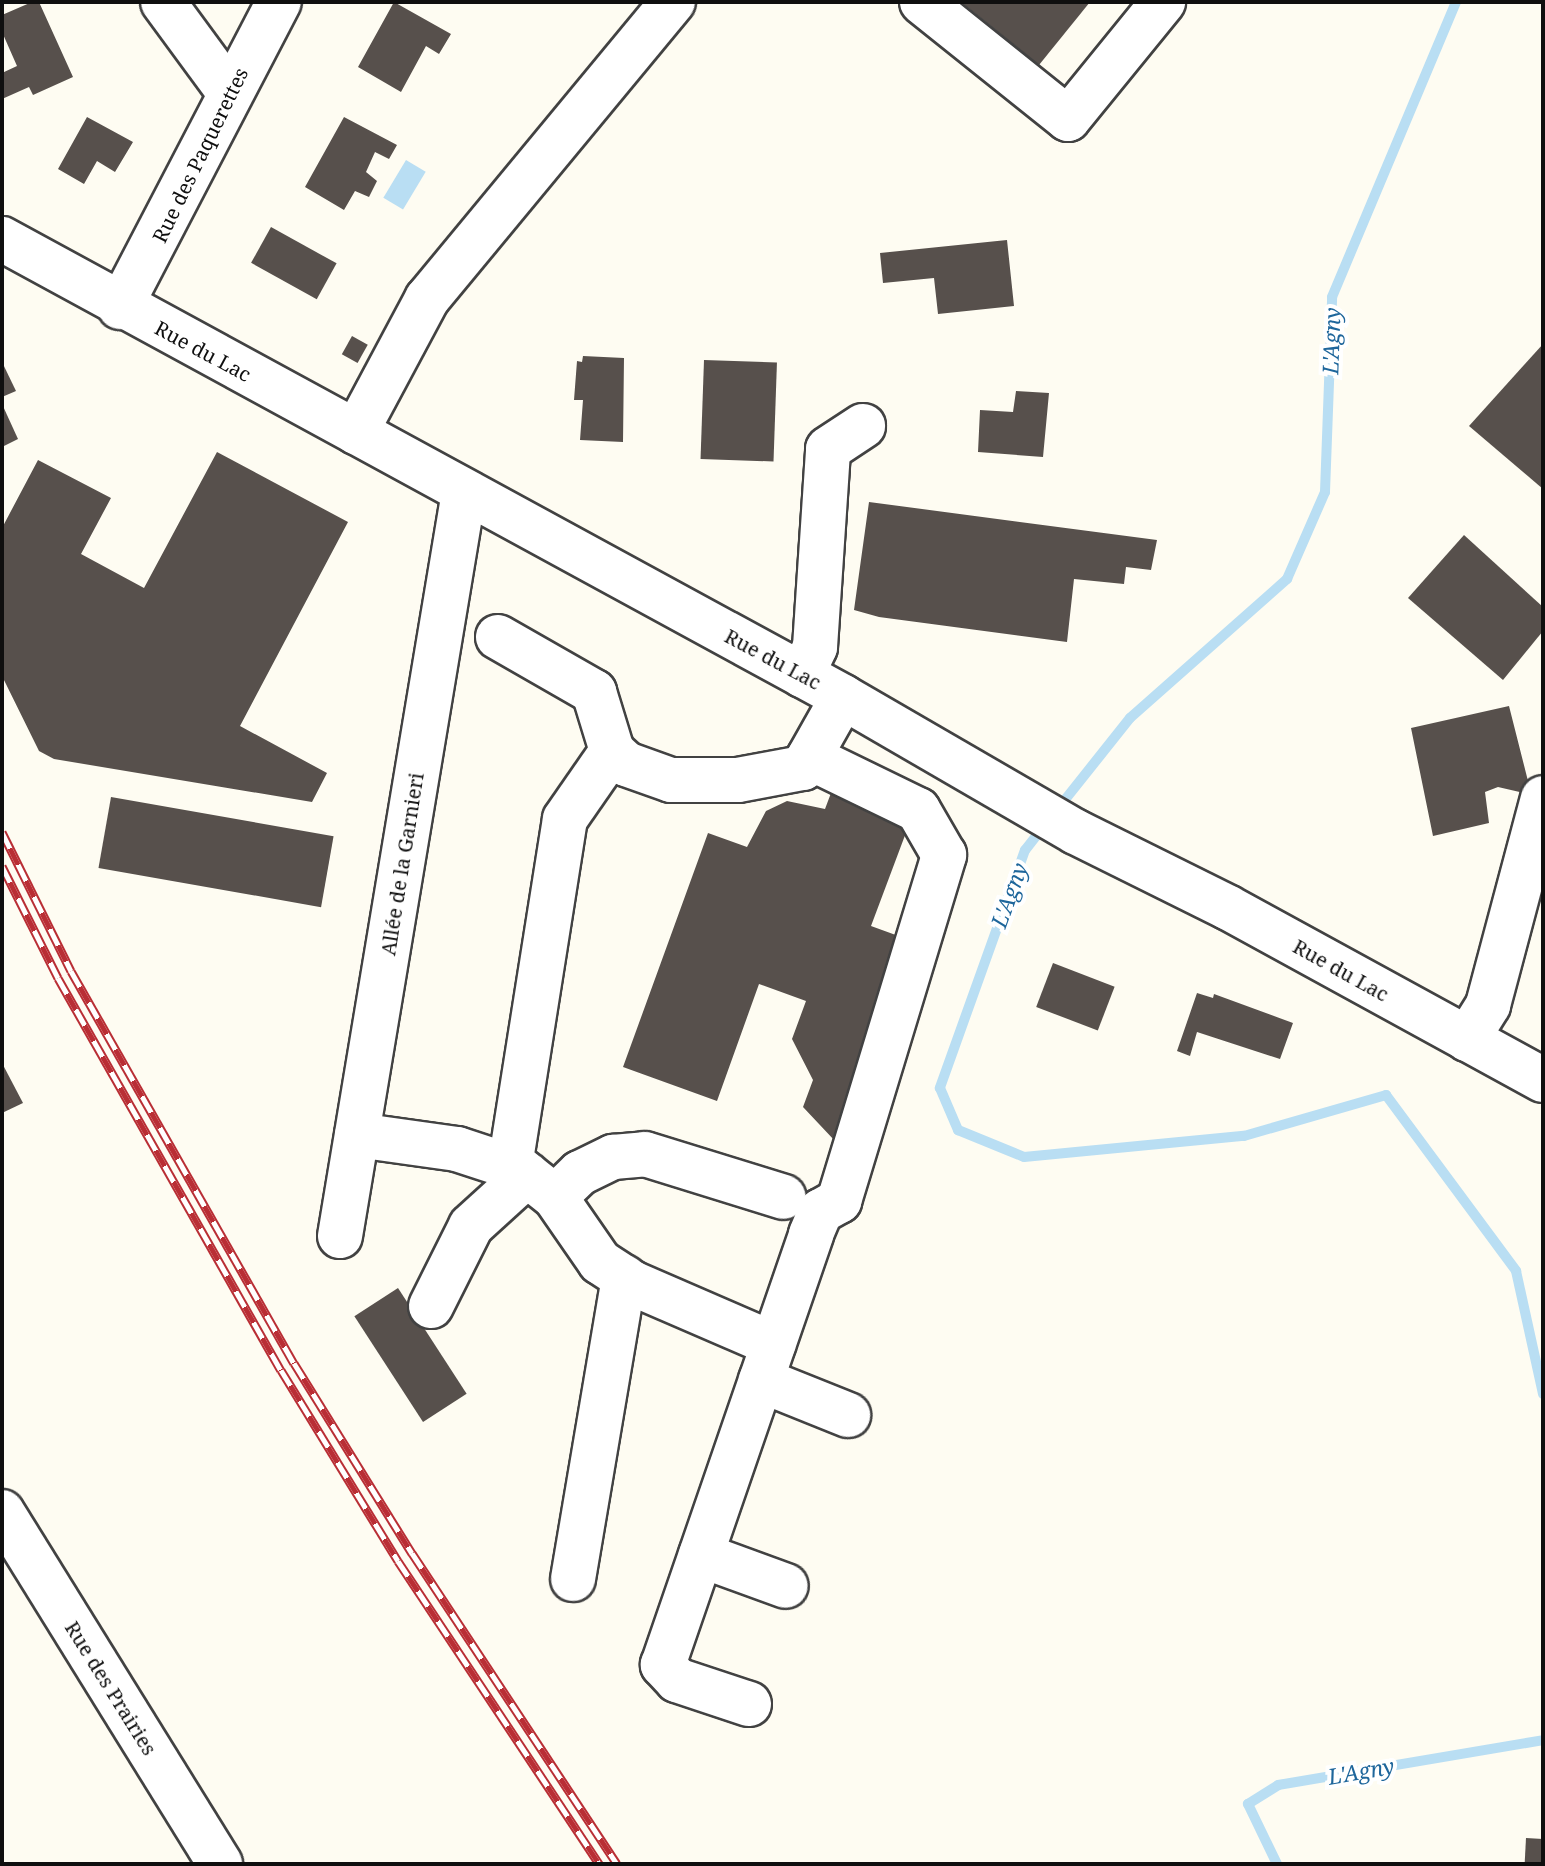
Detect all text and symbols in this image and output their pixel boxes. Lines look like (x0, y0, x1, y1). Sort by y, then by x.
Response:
street label: Rue des Paquerettes (147, 64, 253, 246)
water label: L'Agny (1317, 307, 1345, 375)
street label: Rue du Lac (151, 316, 255, 386)
street label: Rue du Lac (721, 624, 825, 694)
street label: Allée de la Garnieri (376, 771, 428, 957)
water label: L'Agny (985, 859, 1033, 931)
street label: Rue du Lac (1289, 934, 1393, 1006)
street label: Rue des Prairies (60, 1617, 162, 1759)
water label: L'Agny (1326, 1752, 1396, 1790)

